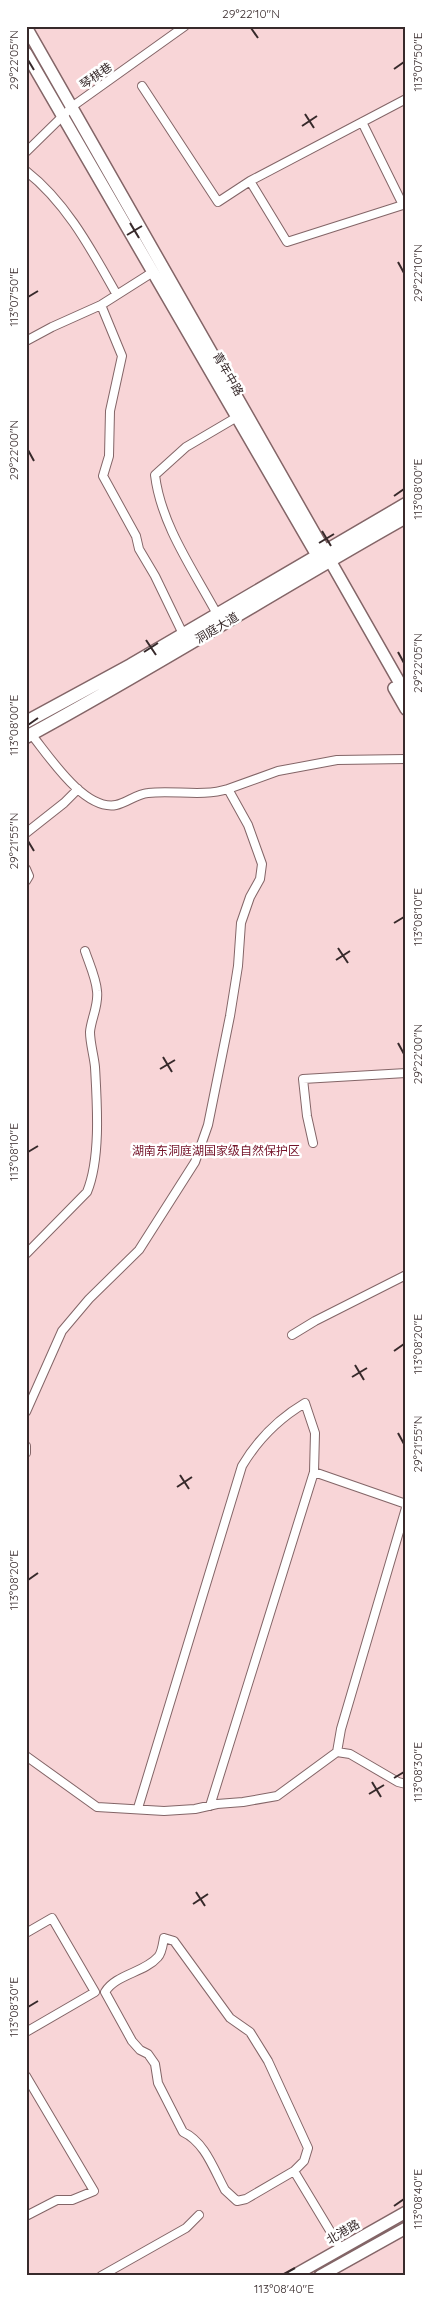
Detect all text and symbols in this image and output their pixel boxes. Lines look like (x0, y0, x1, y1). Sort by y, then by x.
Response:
text: 29°22'10"N (222, 6, 280, 21)
text: 29°22'05"N (6, 30, 21, 90)
text: 113°07'50"E (410, 32, 425, 92)
street label: 琴棋巷 (77, 59, 115, 92)
text: 29°22'10"N (410, 244, 425, 302)
text: 113°07'50"E (6, 267, 21, 327)
street label: 青年中路 (210, 349, 247, 398)
text: 29°22'00"N (6, 420, 21, 480)
text: 113°08'00"E (410, 458, 425, 519)
street label: 洞庭大道 (192, 609, 241, 646)
text: 29°22'05"N (410, 633, 425, 693)
text: 113°08'00"E (6, 694, 21, 755)
text: 29°21'55"N (6, 812, 21, 870)
text: 113°08'10"E (410, 888, 425, 946)
text: 29°22'00"N (410, 1024, 425, 1084)
text: 113°08'10"E (6, 1123, 21, 1181)
park label: 湖南东洞庭湖国家级自然保护区 (132, 1143, 300, 1158)
text: 113°08'20"E (410, 1314, 425, 1374)
text: 29°21'55"N (410, 1415, 425, 1473)
text: 113°08'20"E (6, 1550, 21, 1610)
text: 113°08'30"E (410, 1742, 425, 1802)
text: 113°08'30"E (6, 1977, 21, 2037)
text: 113°08'40"E (410, 2169, 425, 2229)
street label: 北港路 (323, 2216, 362, 2247)
text: 113°08'40"E (254, 2281, 314, 2296)

